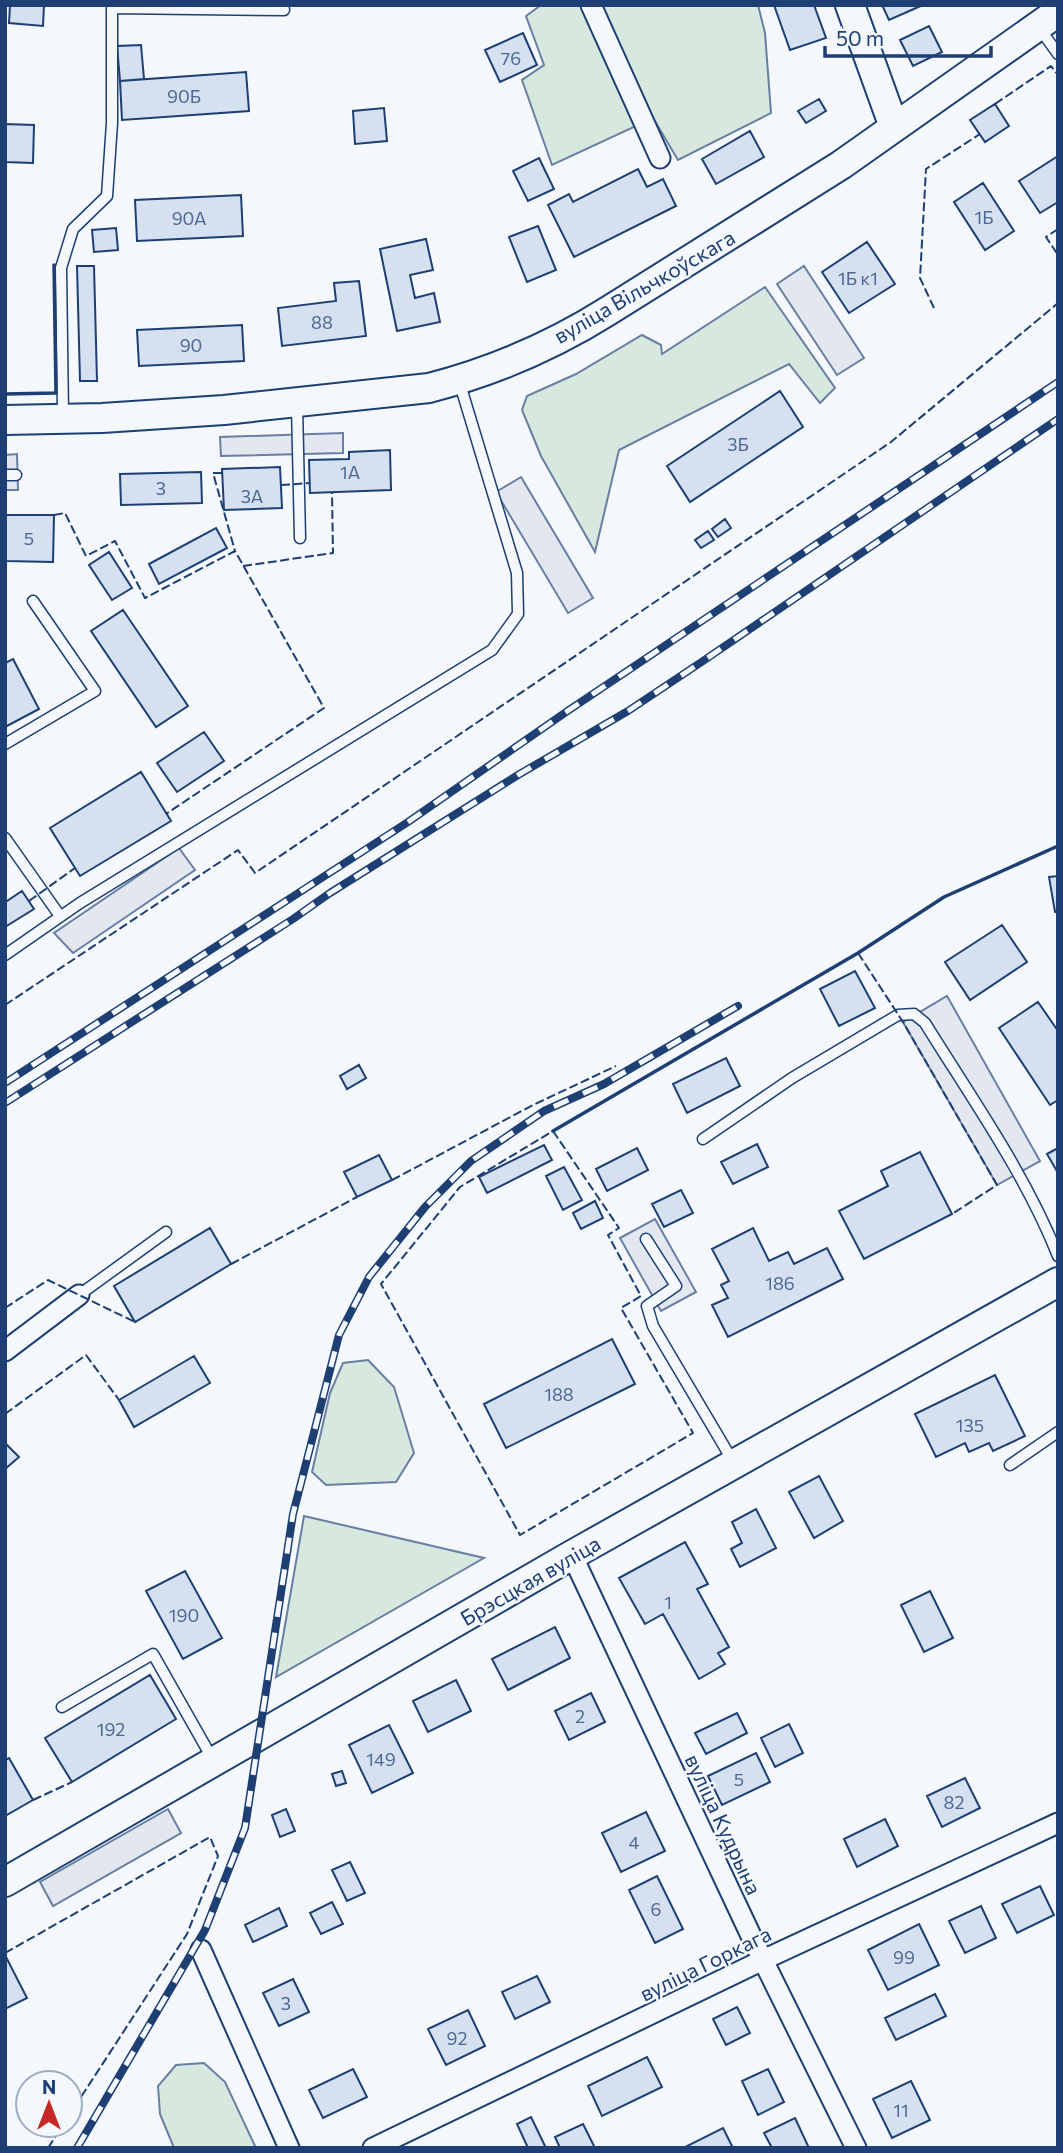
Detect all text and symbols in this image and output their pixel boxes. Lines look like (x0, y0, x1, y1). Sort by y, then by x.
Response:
scale bar (825, 14, 991, 58)
text: 50 m (836, 25, 884, 50)
house number: 76 (501, 47, 521, 69)
house number: 90Б (167, 85, 201, 107)
house number: 1Б (975, 206, 993, 228)
house number: 90А (172, 207, 206, 229)
street label: вуліца Вільчкоўскага (549, 224, 739, 348)
house number: 1Б к1 (838, 267, 878, 289)
house number: 88 (311, 311, 333, 333)
house number: 90 (180, 334, 202, 356)
house number: 3Б (727, 433, 749, 455)
house number: 1А (340, 461, 360, 483)
house number: 3 (156, 477, 166, 499)
house number: 3А (241, 485, 263, 507)
house number: 5 (24, 527, 34, 549)
house number: 186 (765, 1272, 795, 1294)
house number: 188 (544, 1383, 574, 1405)
house number: 135 (956, 1414, 984, 1436)
street label: Брэсцкая вуліца (455, 1530, 605, 1630)
house number: 1 (664, 1591, 672, 1613)
house number: 190 (169, 1604, 199, 1626)
house number: 2 (575, 1705, 585, 1727)
house number: 192 (97, 1718, 125, 1740)
house number: 149 (366, 1748, 396, 1770)
street label: вуліца Кудрына (681, 1750, 767, 1898)
house number: 5 (734, 1768, 744, 1790)
house number: 82 (944, 1791, 964, 1813)
house number: 4 (629, 1831, 640, 1853)
house number: 6 (651, 1898, 661, 1920)
street label: вуліца Горкага (635, 1920, 775, 2006)
house number: 99 (893, 1946, 915, 1968)
house number: 3 (281, 1992, 291, 2014)
house number: 92 (447, 2027, 467, 2049)
north arrow (14, 2069, 84, 2139)
text: N (42, 2075, 56, 2098)
house number: 11 (893, 2099, 909, 2121)

